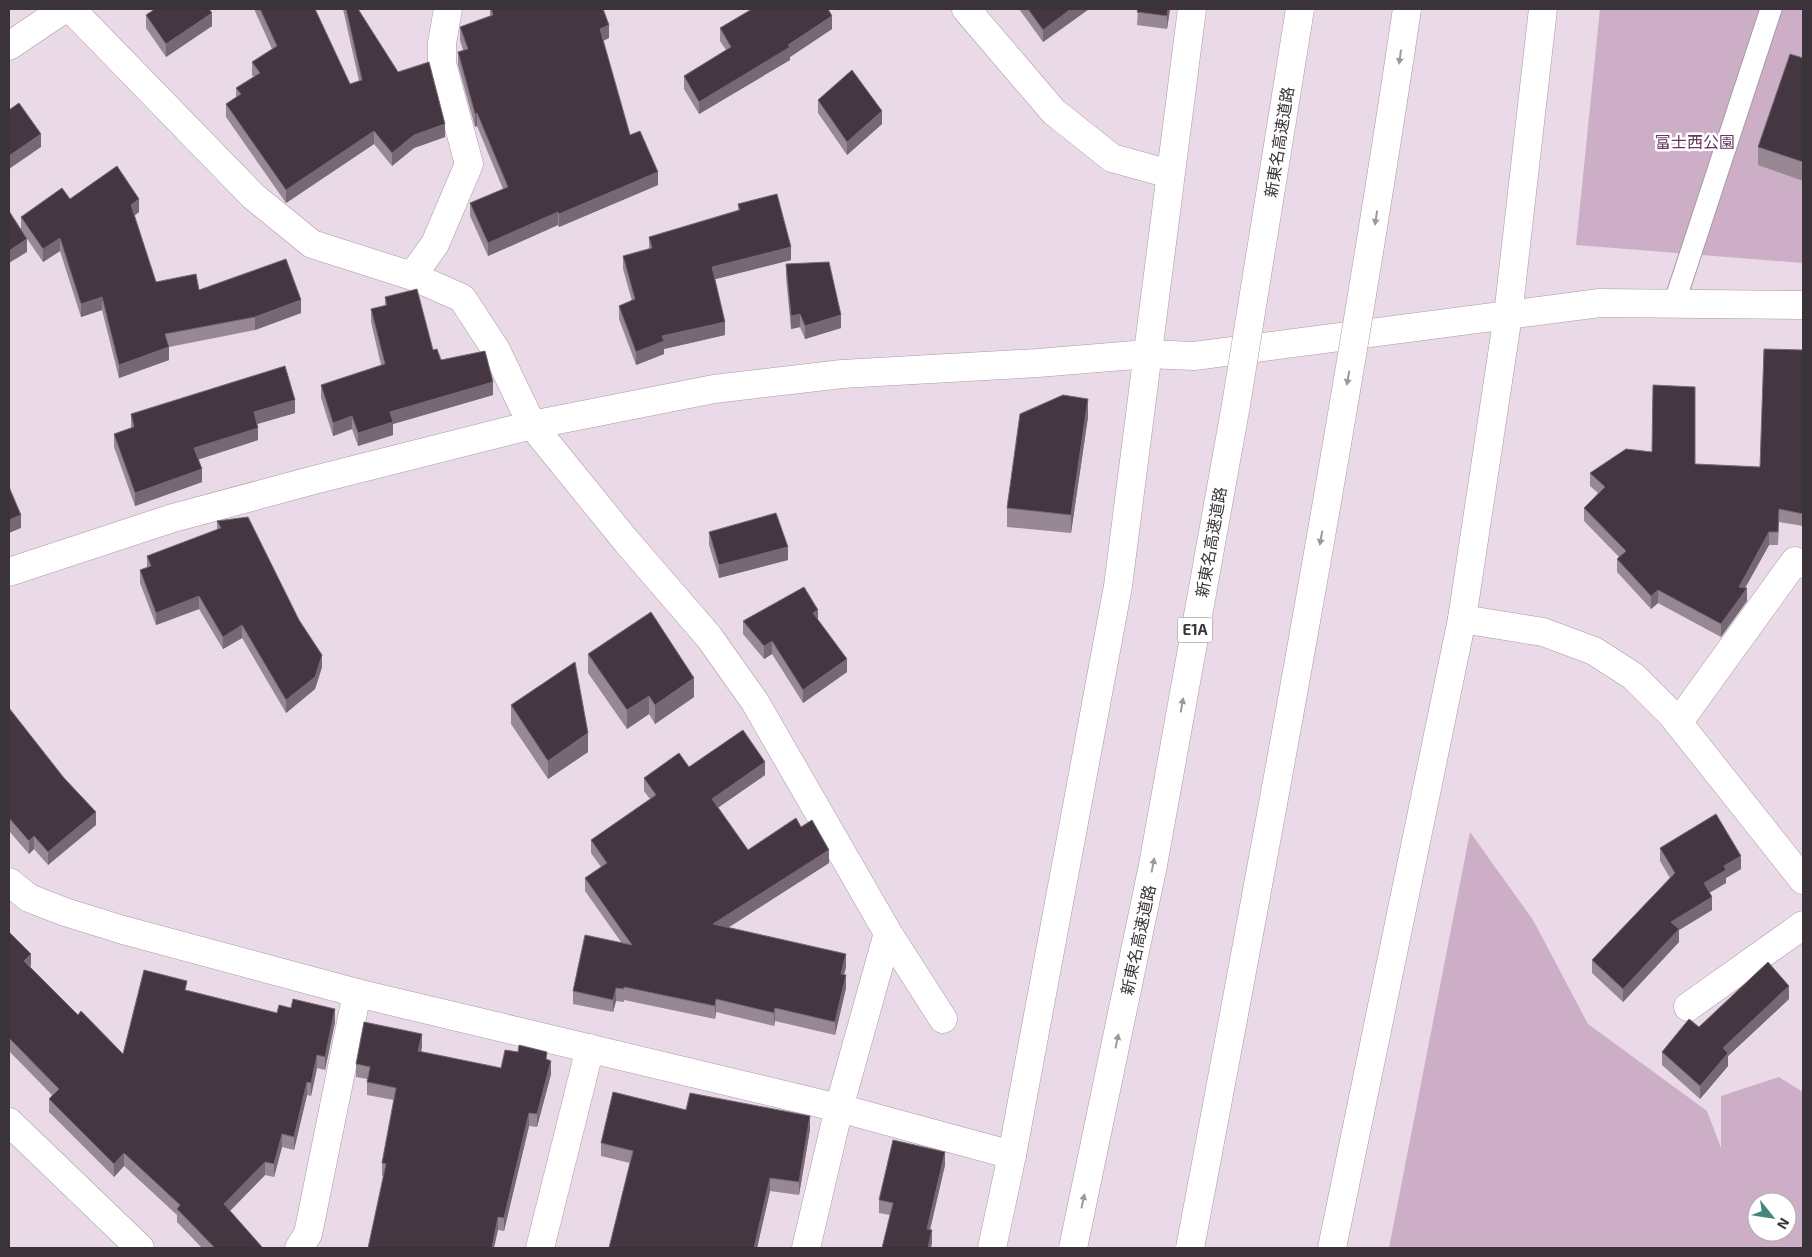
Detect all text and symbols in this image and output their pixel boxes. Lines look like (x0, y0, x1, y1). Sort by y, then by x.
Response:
one-way arrow (1395, 49, 1403, 65)
street label: 新東名高速道路 (1260, 85, 1297, 199)
park label: 富士西公園 (1655, 132, 1735, 151)
one-way arrow (1371, 210, 1379, 226)
one-way arrow (1344, 370, 1352, 386)
street label: 新東名高速道路 (1191, 485, 1230, 599)
one-way arrow (1316, 530, 1324, 546)
road number: E1A (1178, 618, 1212, 642)
one-way arrow (1178, 698, 1186, 713)
one-way arrow (1150, 857, 1158, 873)
street label: 新東名高速道路 (1117, 883, 1158, 997)
one-way arrow (1113, 1033, 1121, 1049)
north arrow (1747, 1192, 1797, 1242)
one-way arrow (1079, 1193, 1087, 1208)
text: N (1774, 1215, 1794, 1232)

